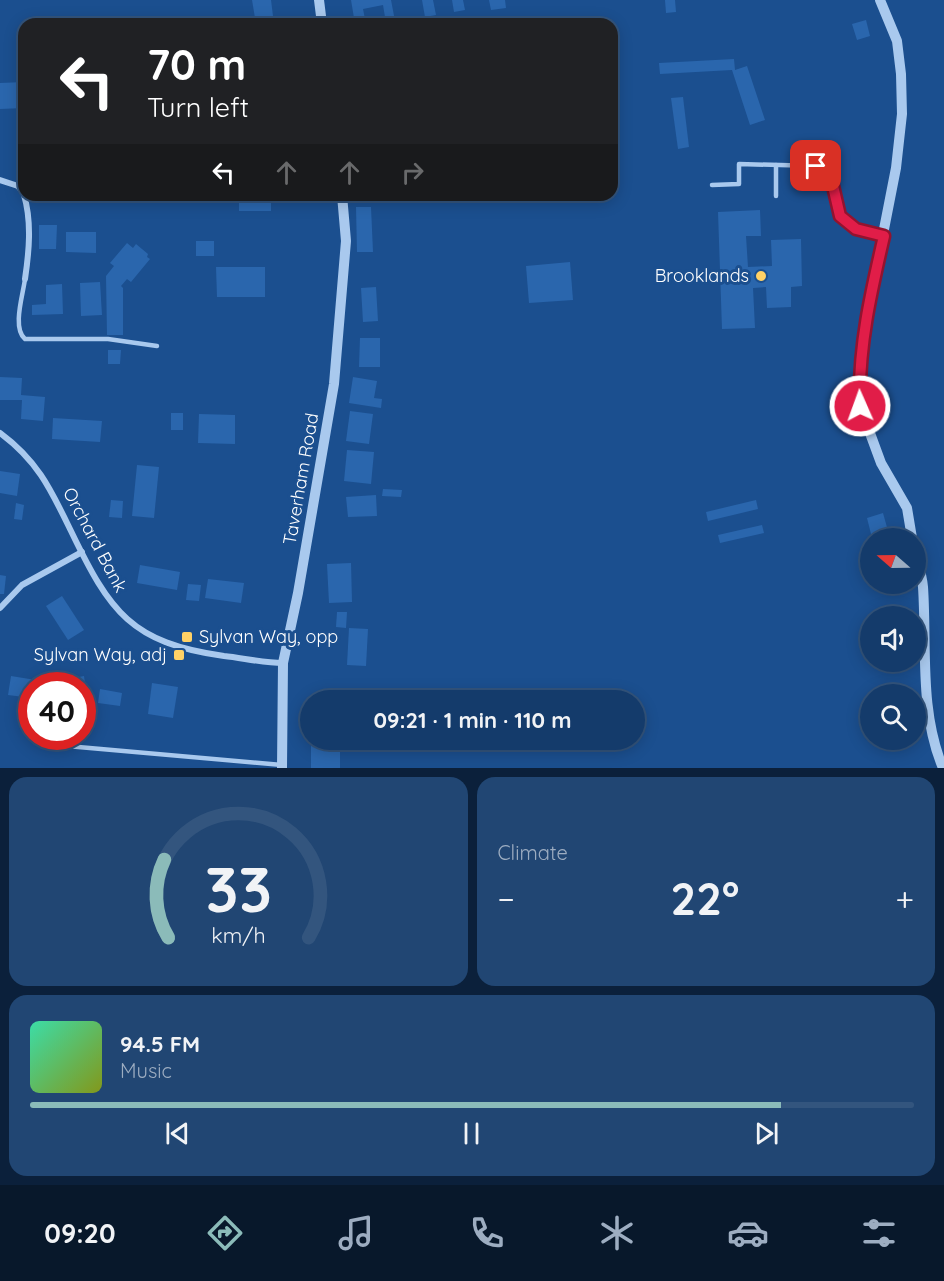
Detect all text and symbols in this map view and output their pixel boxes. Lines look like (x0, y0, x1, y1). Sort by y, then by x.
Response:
text: 70 m (147, 38, 246, 91)
icon: left (48, 42, 126, 120)
text: Turn left (147, 90, 249, 124)
pin (790, 140, 841, 191)
icon: arrive (799, 149, 832, 182)
icon: left (207, 156, 240, 189)
icon: ahead (270, 156, 303, 189)
icon: ahead (333, 156, 366, 189)
icon: right (396, 156, 429, 189)
place label: Brooklands (655, 264, 749, 287)
marker: Brooklands (754, 269, 768, 283)
position arrow (828, 374, 892, 438)
street label: Taverham Road (278, 411, 323, 547)
street label: Orchard Bank (58, 483, 133, 596)
north arrow (860, 528, 926, 594)
map controls (860, 528, 926, 750)
button: sound (860, 606, 926, 672)
place label: Sylvan Way, opp (199, 625, 338, 648)
marker: Sylvan Way, opp (180, 630, 194, 644)
place label: Sylvan Way, adj (34, 643, 167, 666)
marker: Sylvan Way, adj (172, 648, 186, 662)
speed limit sign: 40 (18, 672, 96, 750)
button: search (860, 684, 926, 750)
text: 09:21 · 1 min · 110 m (374, 706, 571, 734)
text: Climate (498, 840, 568, 865)
text: 33 (205, 850, 272, 928)
text: 22° (671, 870, 739, 926)
text: − (498, 878, 515, 919)
text: + (895, 878, 914, 919)
text: km/h (211, 923, 265, 949)
text: 94.5 FM (120, 1030, 200, 1058)
text: Music (120, 1058, 172, 1083)
icon: previous (161, 1117, 194, 1150)
icon: pause (455, 1117, 488, 1150)
icon: next (750, 1117, 783, 1150)
icon: directions (204, 1212, 246, 1254)
icon: music (335, 1212, 377, 1254)
icon: phone (466, 1212, 508, 1254)
icon: climate (596, 1212, 638, 1254)
icon: car (727, 1212, 769, 1254)
icon: filters (858, 1212, 900, 1254)
text: 09:20 (44, 1216, 116, 1250)

